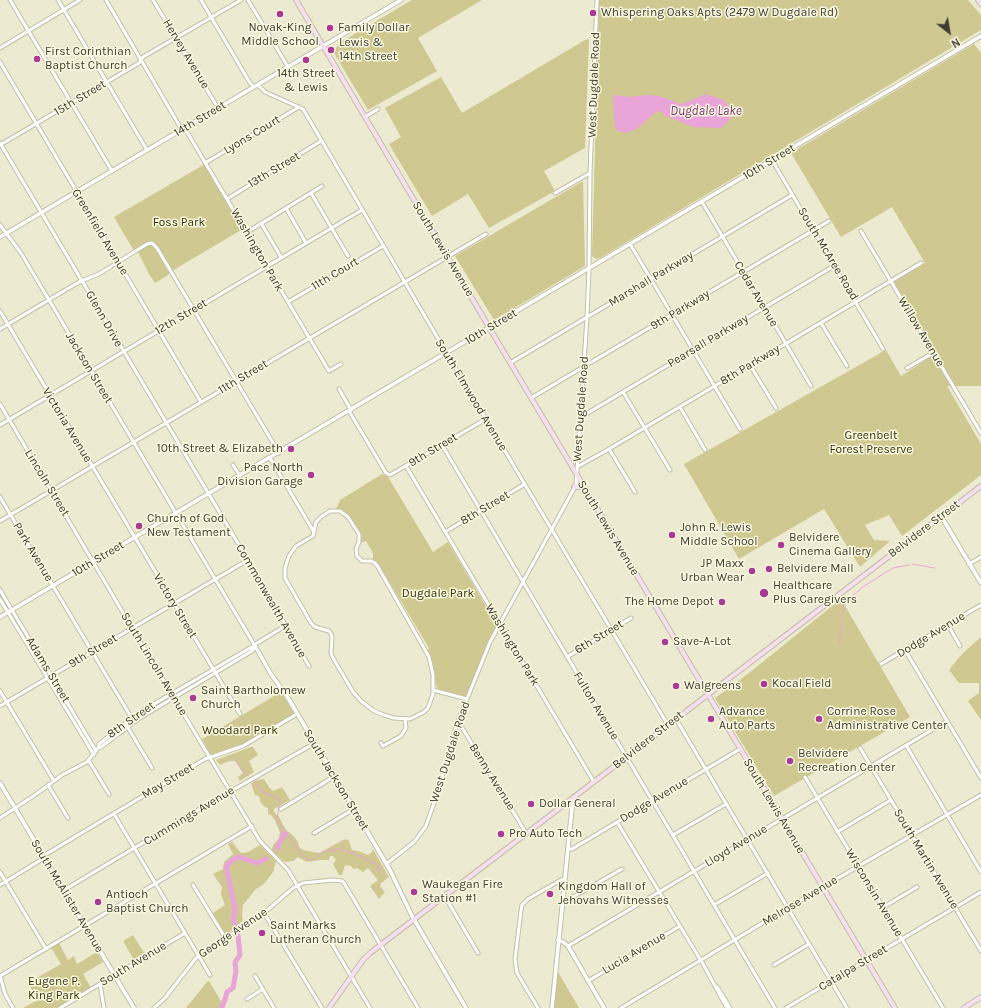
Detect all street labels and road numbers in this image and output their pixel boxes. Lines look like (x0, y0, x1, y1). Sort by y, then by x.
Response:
street label: Hervey Avenue (160, 17, 212, 91)
street label: West Dugdale Road (585, 32, 603, 138)
street label: 15th Street (51, 77, 109, 119)
street label: 14th Street (171, 98, 229, 140)
street label: Lyons Court (221, 112, 283, 158)
street label: 10th Street (740, 141, 798, 183)
street label: 13th Street (245, 149, 303, 191)
street label: Greenfield Avenue (69, 186, 131, 278)
street label: South Lewis Avenue (409, 199, 477, 299)
street label: South McAree Road (795, 205, 861, 303)
street label: Washington Park (227, 206, 287, 294)
street label: Marshall Parkway (606, 248, 696, 310)
street label: 11th Court (309, 254, 361, 294)
street label: Cedar Avenue (731, 259, 781, 329)
street label: 9th Parkway (648, 287, 712, 333)
street label: Glenn Drive (82, 288, 126, 350)
street label: Willow Avenue (895, 295, 947, 369)
street label: 12th Street (152, 296, 210, 338)
street label: 10th Street (462, 306, 520, 348)
street label: Pearsall Parkway (665, 311, 751, 371)
street label: Jackson Street (62, 330, 116, 406)
street label: South Elmwood Avenue (432, 336, 510, 454)
street label: 8th Parkway (717, 342, 783, 388)
street label: West Dugdale Road (570, 356, 592, 462)
street label: 11th Street (216, 357, 270, 397)
street label: Victoria Avenue (39, 385, 95, 465)
street label: 9th Street (406, 430, 460, 470)
street label: Lincoln Street (21, 447, 73, 519)
street label: South Lewis Avenue (574, 478, 642, 578)
street label: 8th Street (458, 488, 512, 528)
street label: Belvidere Street (885, 497, 963, 561)
street label: Park Avenue (10, 520, 56, 584)
street label: 10th Street (69, 538, 127, 580)
street label: Commonwealth Avenue (232, 542, 310, 660)
street label: Victory Street (150, 571, 200, 641)
street label: Washington Park (482, 601, 542, 689)
street label: Dodge Avenue (894, 609, 968, 661)
street label: South Lincoln Avenue (117, 610, 191, 718)
street label: 6th Street (572, 617, 626, 657)
street label: 9th Street (66, 631, 120, 671)
street label: Adams Street (23, 635, 73, 705)
street label: Fulton Avenue (570, 669, 622, 743)
street label: 8th Street (104, 698, 158, 742)
street label: West Dugdale Road (427, 699, 473, 805)
street label: Belvidere Street (610, 708, 686, 772)
street label: South Jackson Street (300, 727, 372, 833)
street label: Benny Avenue (466, 741, 518, 813)
street label: South Lewis Avenue (740, 756, 808, 856)
street label: May Street (139, 760, 197, 802)
street label: Dodge Avenue (617, 774, 691, 826)
street label: Cummings Avenue (141, 783, 237, 849)
street label: South Martin Avenue (890, 806, 962, 912)
street label: Lloyd Avenue (702, 822, 770, 870)
street label: South McAlister Avenue (27, 837, 107, 955)
street label: Wisconsin Avenue (842, 846, 906, 940)
street label: Melrose Avenue (760, 873, 840, 929)
street label: George Avenue (196, 905, 270, 961)
street label: Lucia Avenue (600, 928, 668, 978)
street label: South Avenue (97, 938, 169, 990)
street label: Catalpa Street (816, 942, 890, 994)

